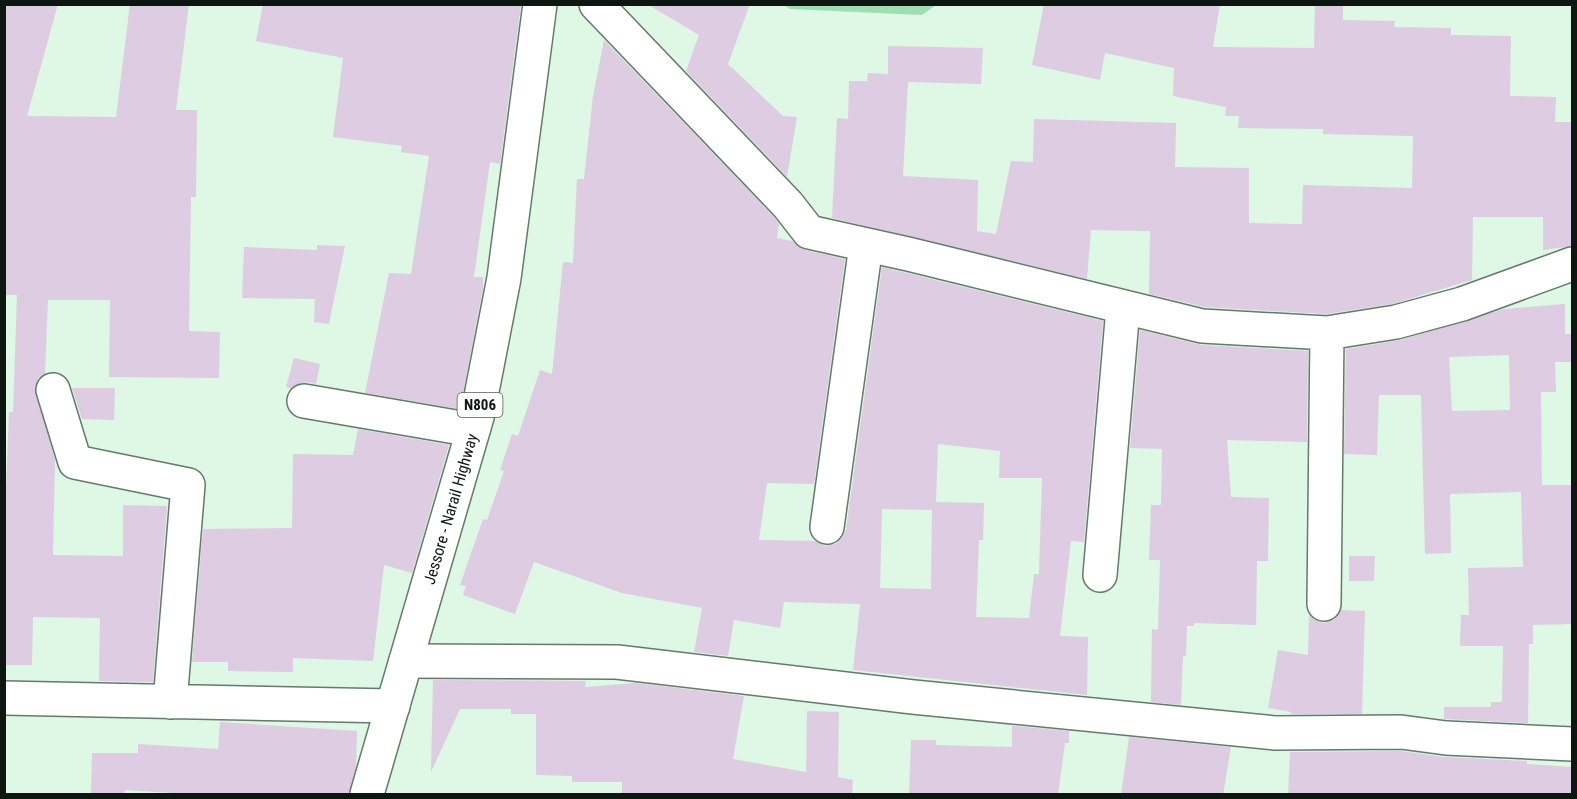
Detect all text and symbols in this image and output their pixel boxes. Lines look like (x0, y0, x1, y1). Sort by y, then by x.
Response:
road number: N806 (458, 393, 502, 417)
street label: Jessore - Narail Highway (420, 431, 482, 587)

